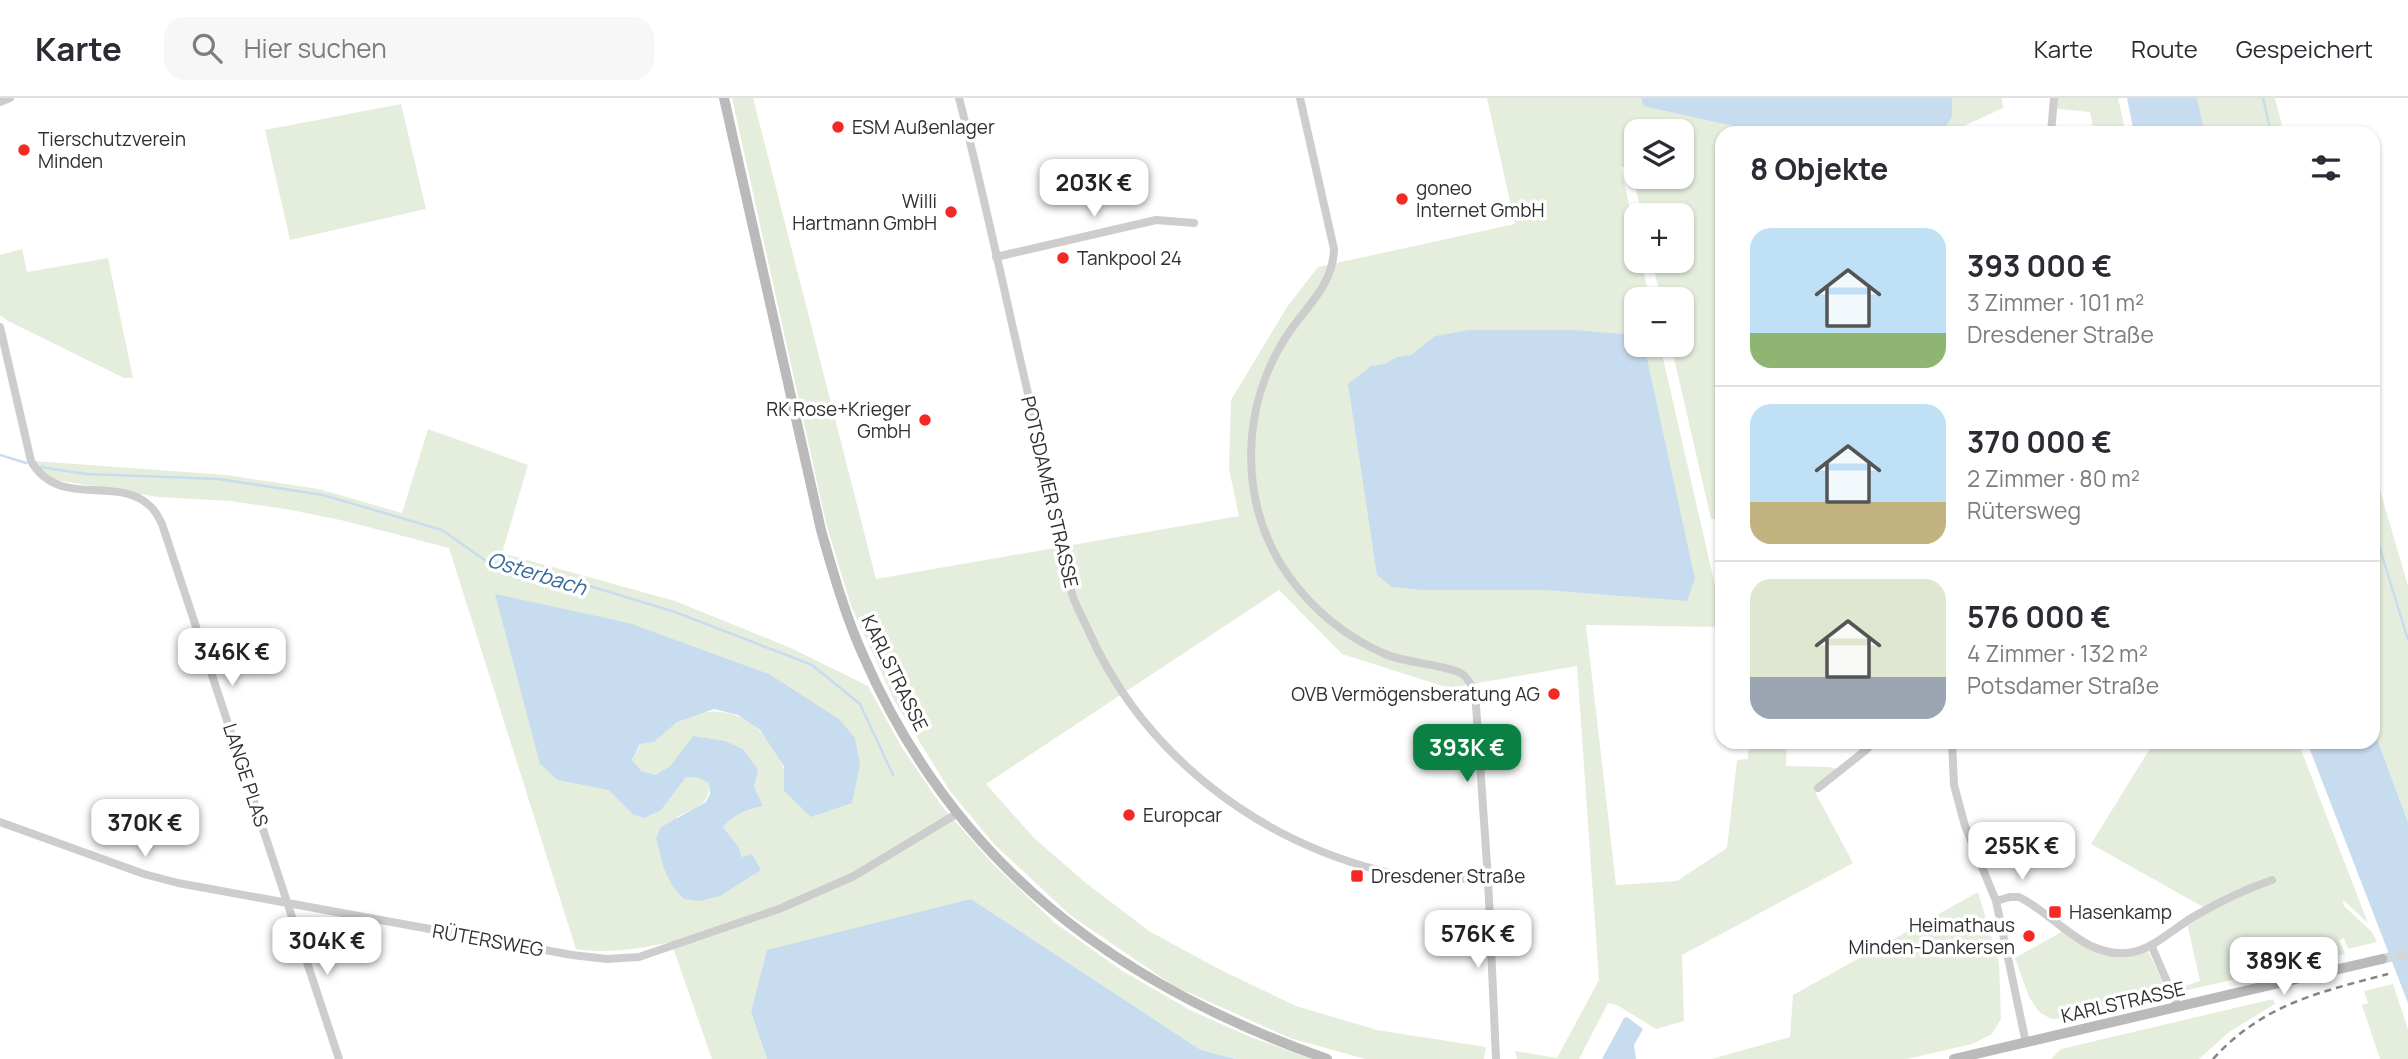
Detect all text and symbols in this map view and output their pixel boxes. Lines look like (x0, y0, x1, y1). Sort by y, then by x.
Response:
search box (164, 17, 654, 80)
text: Karte (35, 26, 122, 71)
icon: search (188, 29, 226, 67)
text: Hier suchen (244, 30, 387, 66)
text: Karte (2034, 32, 2093, 65)
text: Route (2131, 32, 2198, 65)
text: Gespeichert (2236, 32, 2373, 65)
place label: ESM Außenlager (852, 114, 995, 140)
marker: ESM Außenlager (830, 119, 846, 135)
map controls (1624, 119, 1694, 357)
button: layers (1624, 119, 1694, 189)
place label: Tierschutzverein Minden (38, 126, 186, 174)
marker: Tierschutzverein Minden (16, 142, 32, 158)
text: 8 Objekte (1750, 148, 1888, 189)
icon: filters (2307, 149, 2345, 187)
pin: 203K € (1037, 159, 1151, 219)
text: 203K € (1056, 166, 1132, 198)
place label: goneo Internet GmbH (1416, 175, 1544, 223)
place label: Willi Hartmann GmbH (792, 188, 937, 236)
marker: goneo Internet GmbH (1394, 191, 1410, 207)
button: + (1624, 203, 1694, 273)
marker: Willi Hartmann GmbH (943, 204, 959, 220)
place label: Tankpool 24 (1077, 245, 1182, 271)
text: 393 000 € (1967, 245, 2112, 286)
marker: Tankpool 24 (1055, 250, 1071, 266)
icon: home (1806, 256, 1890, 340)
text: 3 Zimmer · 101 m² (1967, 286, 2144, 318)
button: − (1624, 287, 1694, 357)
text: Dresdener Straße (1967, 318, 2154, 350)
street label: POTSDAMER STRASSE (1015, 394, 1085, 590)
place label: RK Rose+Krieger GmbH (766, 396, 911, 444)
marker: RK Rose+Krieger GmbH (917, 412, 933, 428)
text: 370 000 € (1967, 421, 2112, 462)
icon: home (1806, 432, 1890, 516)
text: 2 Zimmer · 80 m² (1967, 462, 2140, 494)
text: Rütersweg (1967, 494, 2081, 526)
water label: Osterbach (484, 545, 591, 602)
text: 576 000 € (1967, 596, 2111, 637)
icon: home (1806, 607, 1890, 691)
street label: KARLSTRASSE (856, 611, 934, 735)
pin: 346K € (175, 628, 289, 688)
text: 346K € (194, 635, 270, 667)
text: 4 Zimmer · 132 m² (1967, 637, 2148, 669)
text: Potsdamer Straße (1967, 669, 2159, 701)
place label: OVB Vermögensberatung AG (1291, 681, 1540, 707)
marker: OVB Vermögensberatung AG (1546, 686, 1562, 702)
street label: LANGE PLAS (217, 720, 275, 830)
pin: 393K € (1410, 724, 1524, 784)
text: 393K € (1429, 731, 1505, 763)
pin: 370K € (88, 800, 202, 859)
place label: Europcar (1143, 802, 1222, 828)
text: 370K € (107, 806, 183, 838)
marker: Europcar (1121, 807, 1137, 823)
pin: 255K € (1965, 822, 2079, 882)
text: 255K € (1984, 829, 2060, 861)
place label: Dresdener Straße (1371, 863, 1525, 889)
marker: Dresdener Straße (1349, 868, 1365, 884)
place label: Hasenkamp (2069, 899, 2172, 925)
marker: Hasenkamp (2047, 904, 2063, 920)
pin: 576K € (1421, 910, 1535, 970)
place label: Heimathaus Minden-Dankersen (1849, 912, 2015, 960)
street label: RÜTERSWEG (430, 917, 546, 963)
text: 576K € (1441, 917, 1515, 949)
pin: 304K € (270, 918, 384, 977)
text: 304K € (288, 924, 366, 956)
marker: Heimathaus Minden-Dankersen (2021, 928, 2037, 944)
pin: 389K € (2227, 937, 2341, 997)
text: 389K € (2246, 944, 2322, 976)
street label: KARLSTRASSE (2059, 975, 2187, 1029)

